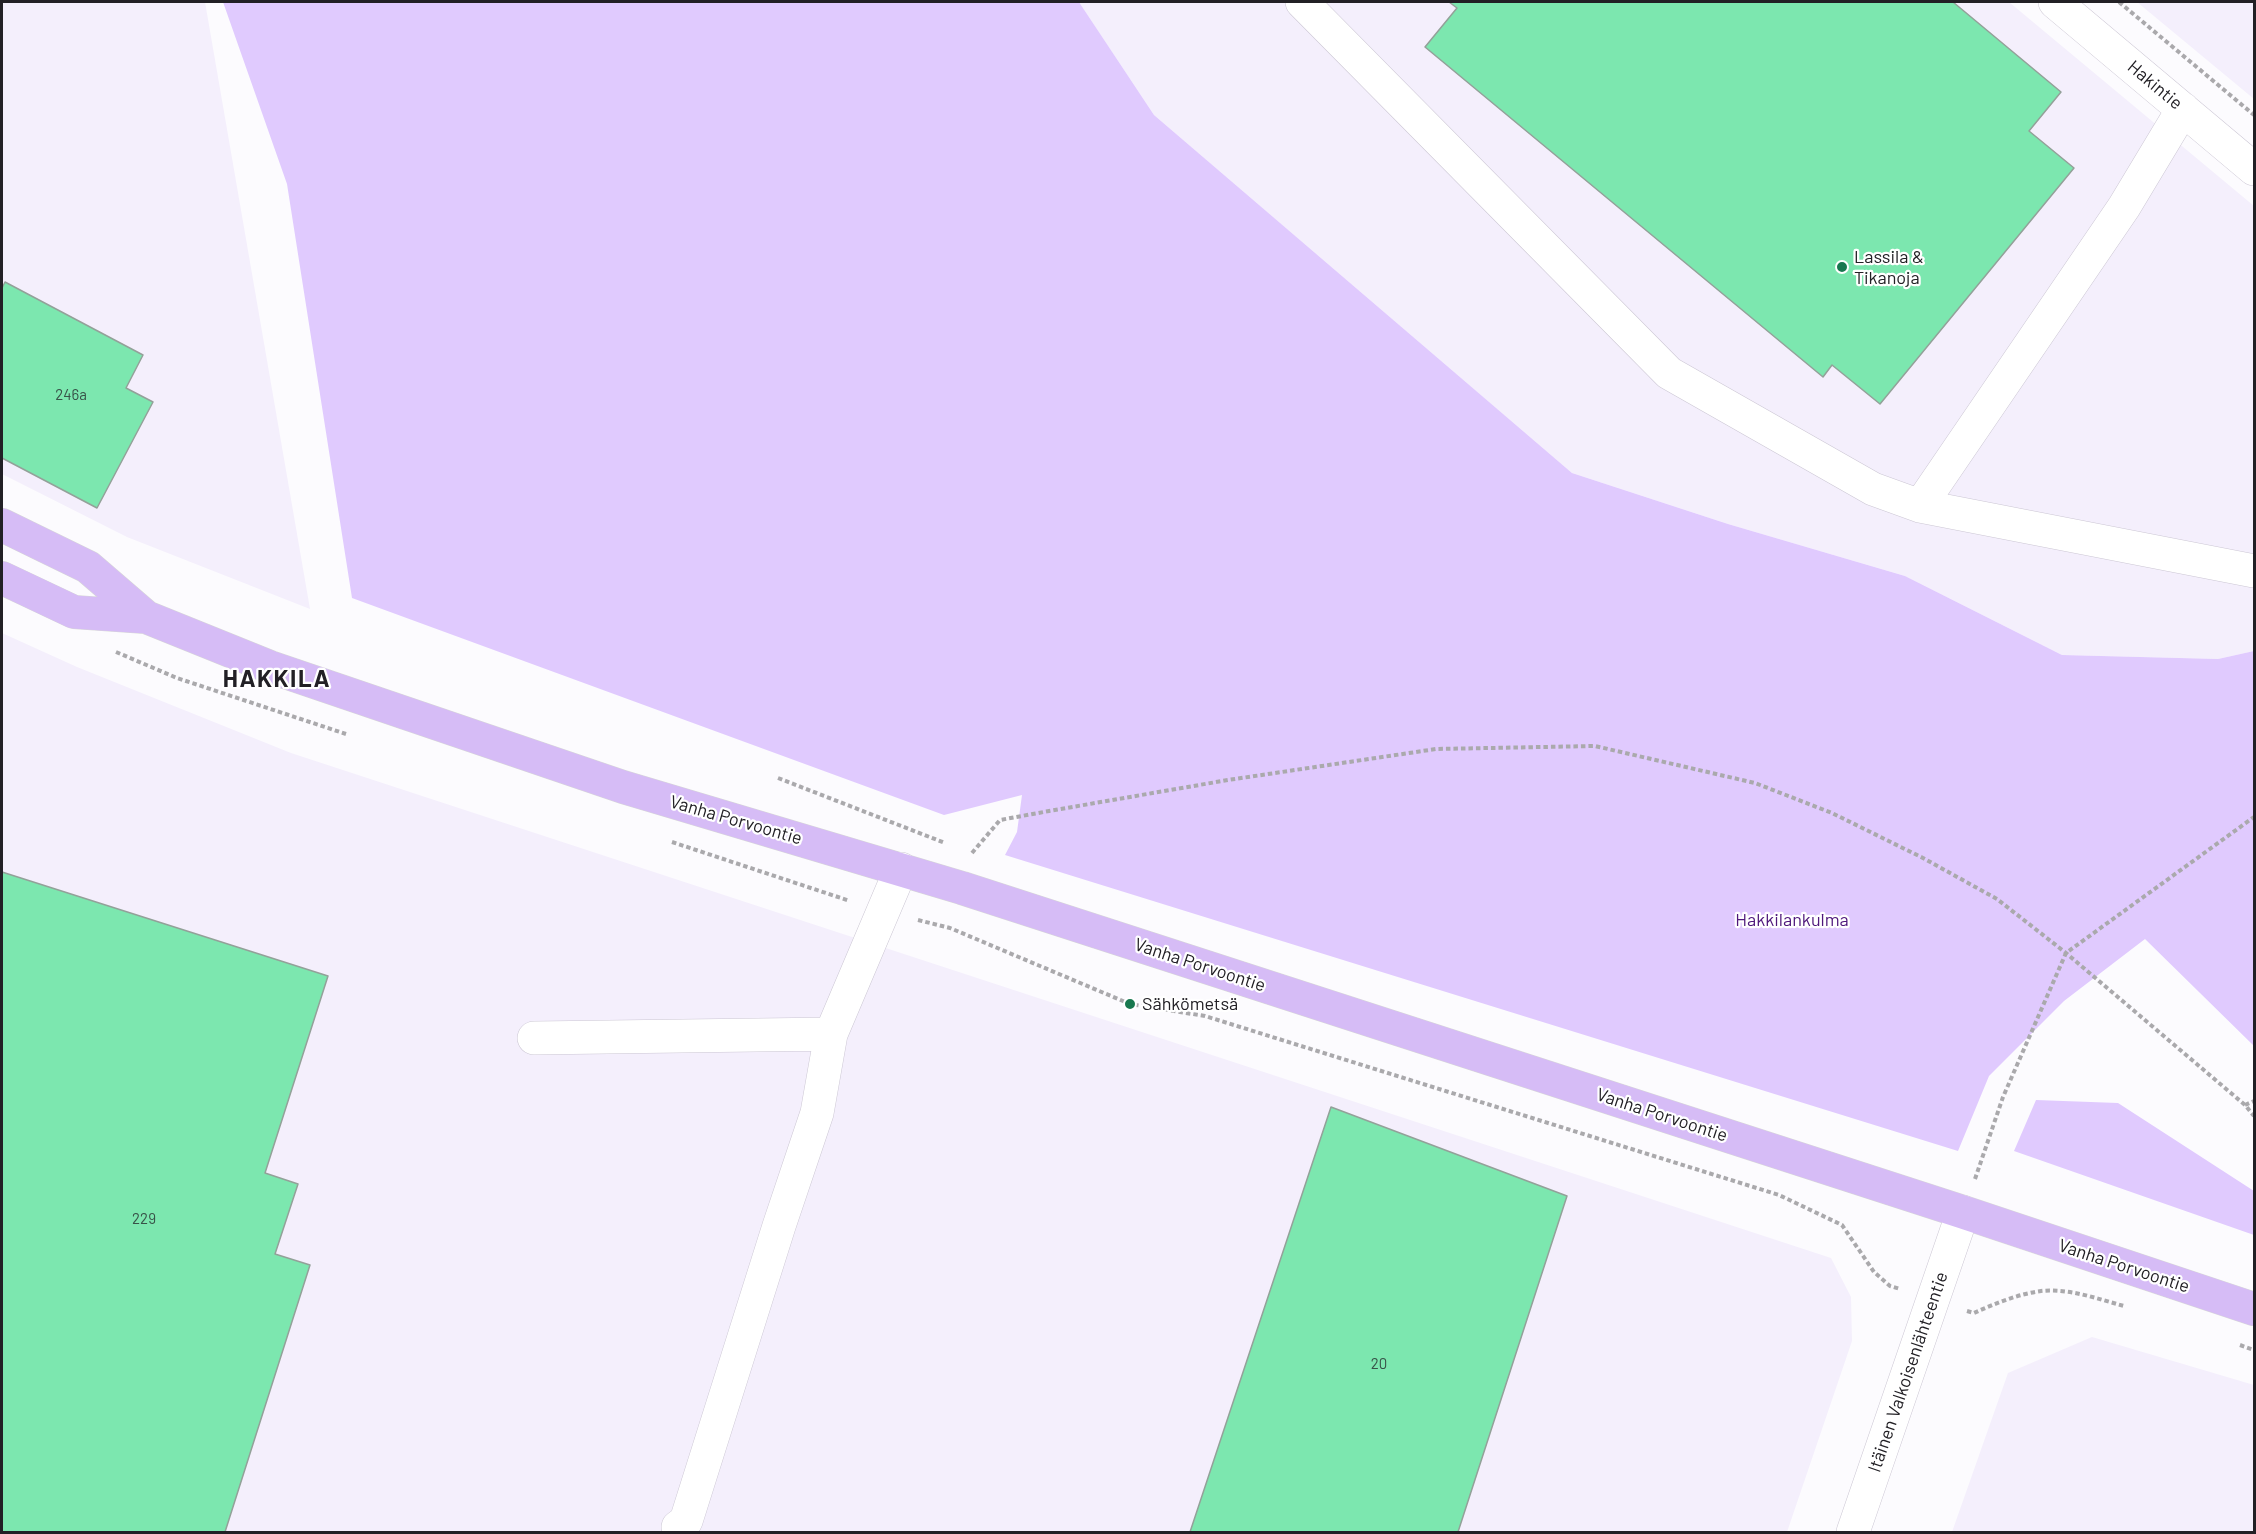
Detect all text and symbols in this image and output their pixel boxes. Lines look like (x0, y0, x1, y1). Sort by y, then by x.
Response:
street label: Hakintie (2123, 56, 2187, 114)
place label: Lassila & Tikanoja (1854, 246, 1924, 288)
marker: Lassila & Tikanoja (1835, 260, 1849, 274)
house number: 246a (55, 386, 87, 404)
district label: HAKKILA (223, 665, 331, 693)
street label: Vanha Porvoontie (667, 791, 805, 849)
park label: Hakkilankulma (1735, 909, 1849, 931)
street label: Vanha Porvoontie (1132, 934, 1268, 996)
place label: Sähkömetsä (1142, 993, 1238, 1015)
marker: Sähkömetsä (1123, 997, 1137, 1011)
street label: Vanha Porvoontie (1594, 1084, 1730, 1146)
house number: 229 (132, 1210, 156, 1228)
street label: Vanha Porvoontie (2056, 1235, 2192, 1297)
street label: Itäinen Valkoisenlähteentie (1864, 1269, 1952, 1475)
house number: 20 (1371, 1355, 1387, 1373)

